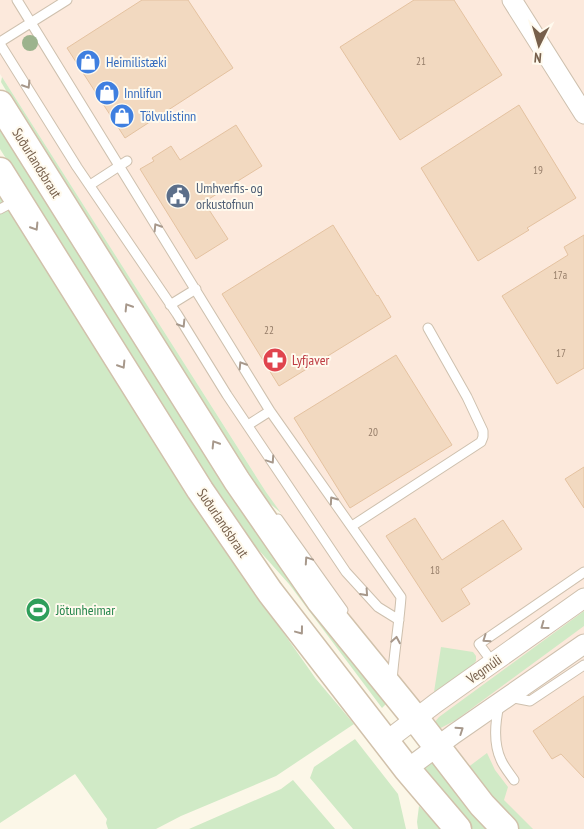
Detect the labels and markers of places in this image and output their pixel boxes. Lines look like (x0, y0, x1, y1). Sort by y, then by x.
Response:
shop icon: Heimilistæki (75, 49, 101, 75)
place label: Heimilistæki (106, 53, 167, 71)
shop icon: Innlifun (94, 80, 120, 106)
place label: Innlifun (124, 84, 162, 102)
shop icon: Tölvulistinn (109, 103, 135, 129)
place label: Tölvulistinn (140, 107, 196, 125)
place label: Umhverfis- og orkustofnun (196, 179, 263, 213)
public building icon: Umhverfis- og orkustofnun (165, 183, 191, 209)
pharmacy icon: Lyfjaver (262, 347, 288, 373)
place label: Lyfjaver (292, 351, 329, 369)
sports icon: Jötunheimar (25, 597, 51, 623)
place label: Jötunheimar (55, 601, 115, 619)

